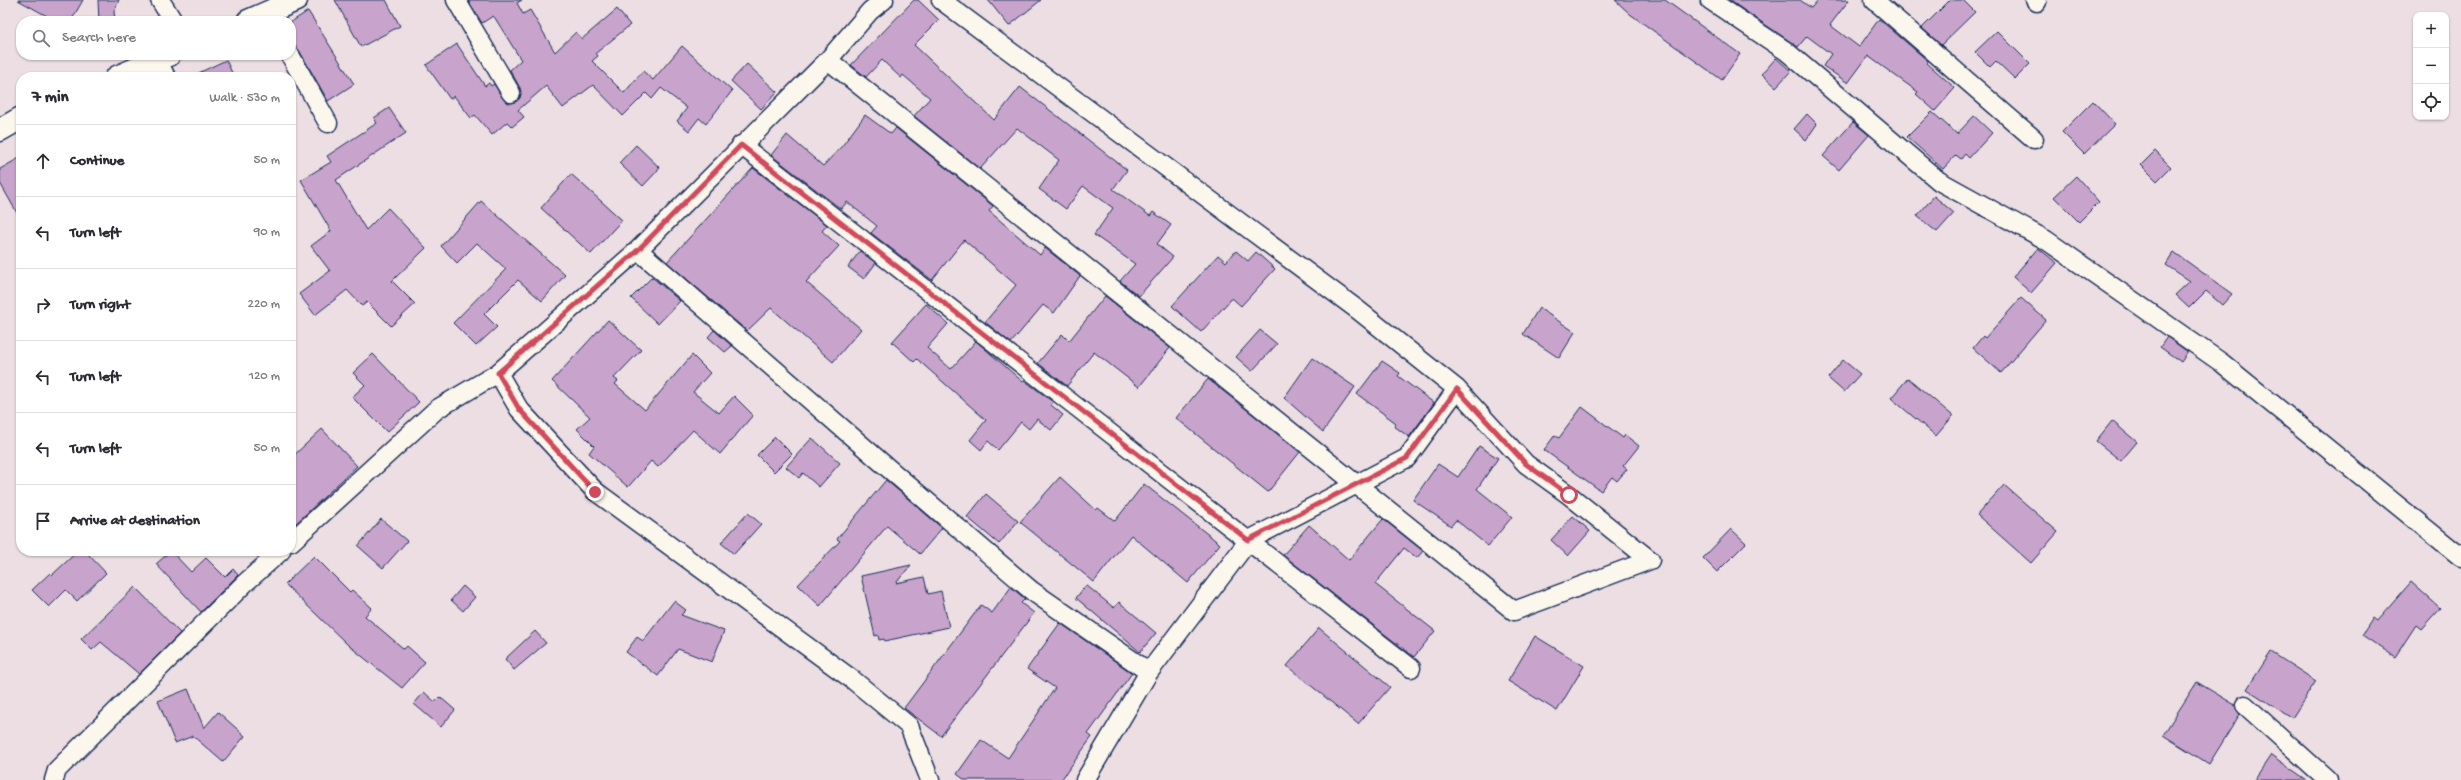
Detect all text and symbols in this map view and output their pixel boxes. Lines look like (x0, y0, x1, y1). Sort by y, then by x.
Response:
map controls (2413, 12, 2449, 120)
button: + (2413, 12, 2449, 48)
search box (16, 16, 296, 60)
icon: search (30, 27, 52, 49)
text: Search here (62, 29, 136, 47)
button: − (2413, 48, 2449, 84)
button: locate (2413, 84, 2449, 120)
text: 7 min (32, 88, 69, 108)
text: Walk · 530 m (210, 91, 280, 106)
icon: ahead (32, 150, 54, 172)
text: Continue (70, 152, 124, 170)
text: 50 m (253, 153, 280, 168)
icon: left (32, 222, 54, 244)
text: Turn left (70, 224, 121, 242)
text: 90 m (254, 225, 280, 240)
icon: right (32, 294, 54, 316)
text: Turn right (70, 296, 130, 314)
text: 220 m (248, 297, 280, 312)
icon: left (32, 366, 54, 388)
text: Turn left (70, 368, 121, 386)
text: 120 m (249, 369, 280, 384)
icon: left (32, 438, 54, 460)
text: Turn left (70, 440, 121, 458)
text: 50 m (253, 441, 280, 456)
route end (586, 483, 604, 501)
route start (1560, 486, 1578, 504)
icon: arrive (32, 510, 54, 532)
text: Arrive at destination (70, 512, 200, 530)

